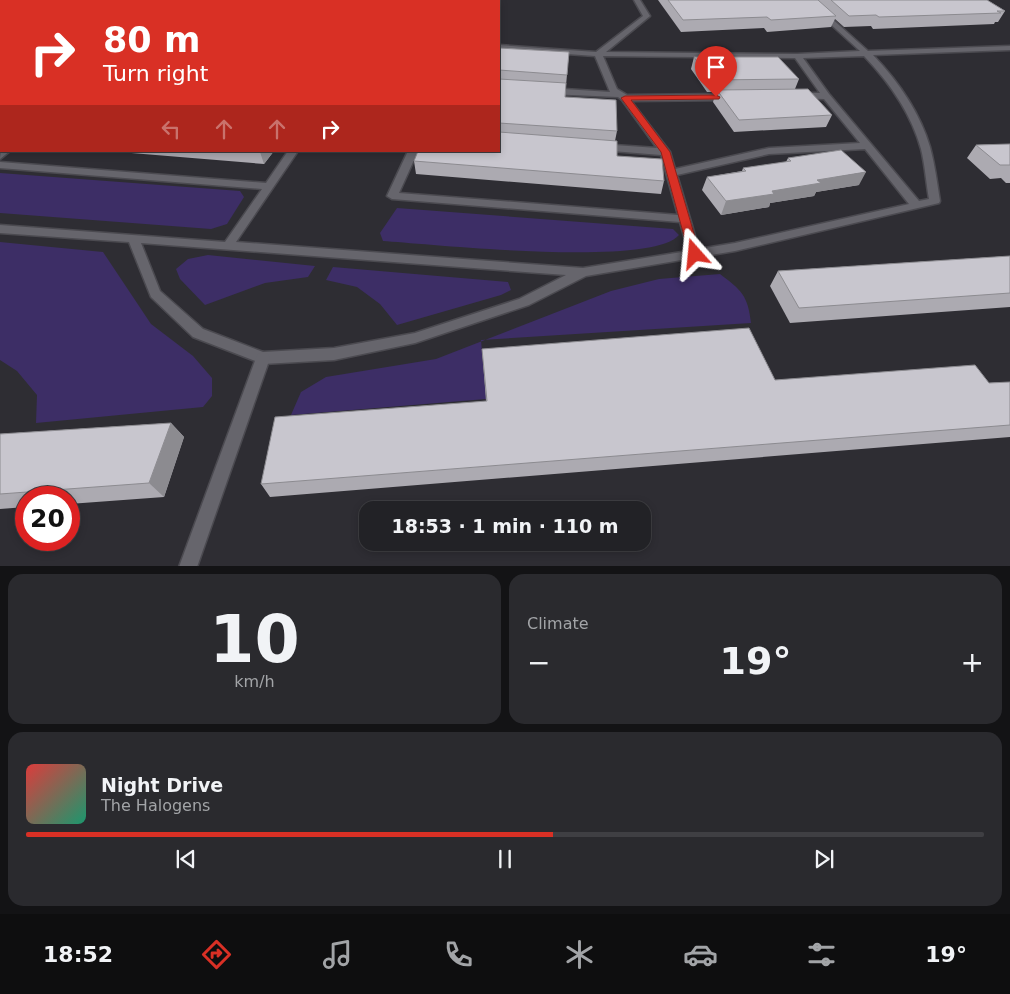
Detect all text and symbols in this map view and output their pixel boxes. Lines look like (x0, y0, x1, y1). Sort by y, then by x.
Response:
icon: right (20, 20, 85, 85)
text: 80 m (103, 20, 200, 60)
pin (695, 46, 737, 97)
icon: arrive (702, 53, 730, 81)
text: Turn right (103, 61, 208, 86)
icon: left (157, 115, 185, 143)
icon: ahead (210, 115, 238, 143)
icon: ahead (263, 115, 291, 143)
icon: right (316, 115, 344, 143)
position arrow (668, 227, 720, 279)
speed limit sign: 20 (15, 486, 80, 551)
text: 18:53 · 1 min · 110 m (391, 515, 619, 537)
text: 10 (209, 602, 300, 677)
text: Climate (527, 614, 589, 633)
text: 19° (720, 639, 791, 683)
text: − (527, 646, 550, 679)
text: + (961, 646, 984, 679)
text: km/h (234, 672, 275, 691)
text: Night Drive (101, 774, 223, 796)
text: The Halogens (101, 796, 210, 815)
icon: previous (172, 845, 200, 873)
icon: pause (491, 845, 519, 873)
icon: next (810, 845, 838, 873)
icon: directions (199, 937, 234, 972)
icon: music (320, 937, 355, 972)
icon: phone (441, 937, 476, 972)
icon: climate (562, 937, 597, 972)
icon: car (683, 937, 718, 972)
icon: filters (804, 937, 839, 972)
text: 18:52 (43, 942, 113, 967)
text: 19° (925, 942, 967, 967)

